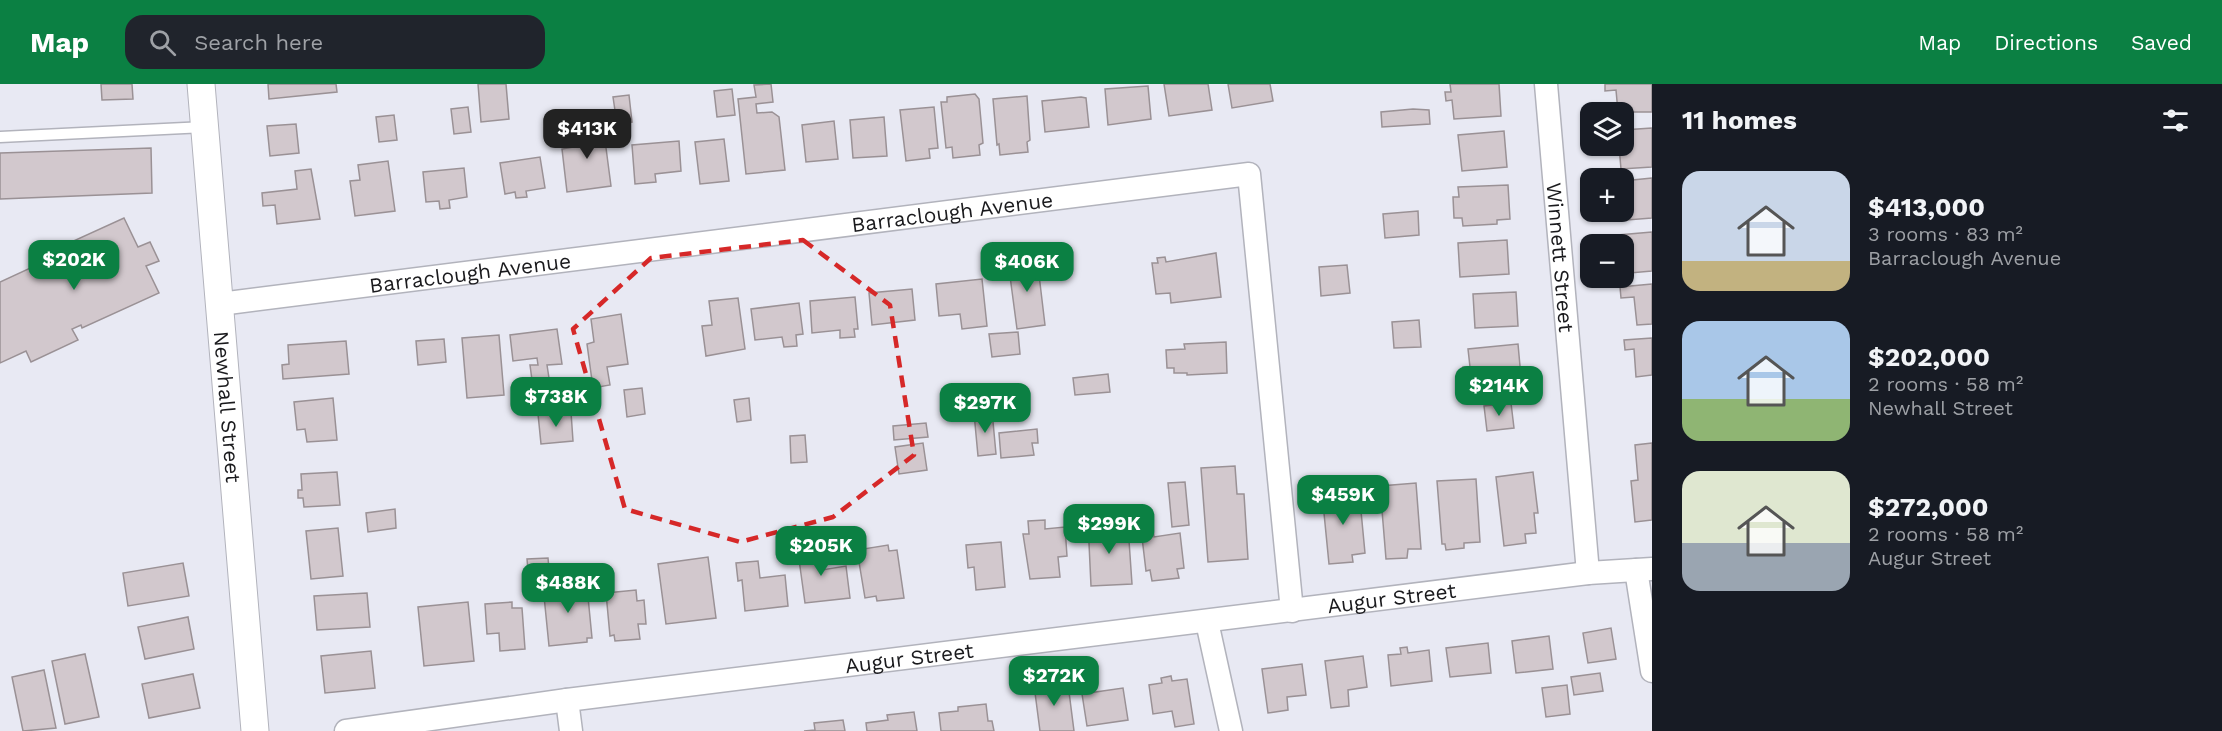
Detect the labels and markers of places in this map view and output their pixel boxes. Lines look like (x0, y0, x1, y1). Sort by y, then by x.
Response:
pin: $413K (545, 109, 629, 160)
pin: $202K (32, 240, 116, 291)
pin: $406K (985, 242, 1069, 293)
pin: $214K (1457, 366, 1541, 417)
pin: $738K (514, 377, 598, 428)
pin: $297K (943, 383, 1027, 434)
pin: $459K (1301, 475, 1385, 526)
pin: $299K (1067, 504, 1151, 555)
pin: $205K (779, 526, 863, 577)
pin: $488K (526, 563, 610, 614)
pin: $272K (1012, 656, 1096, 707)

